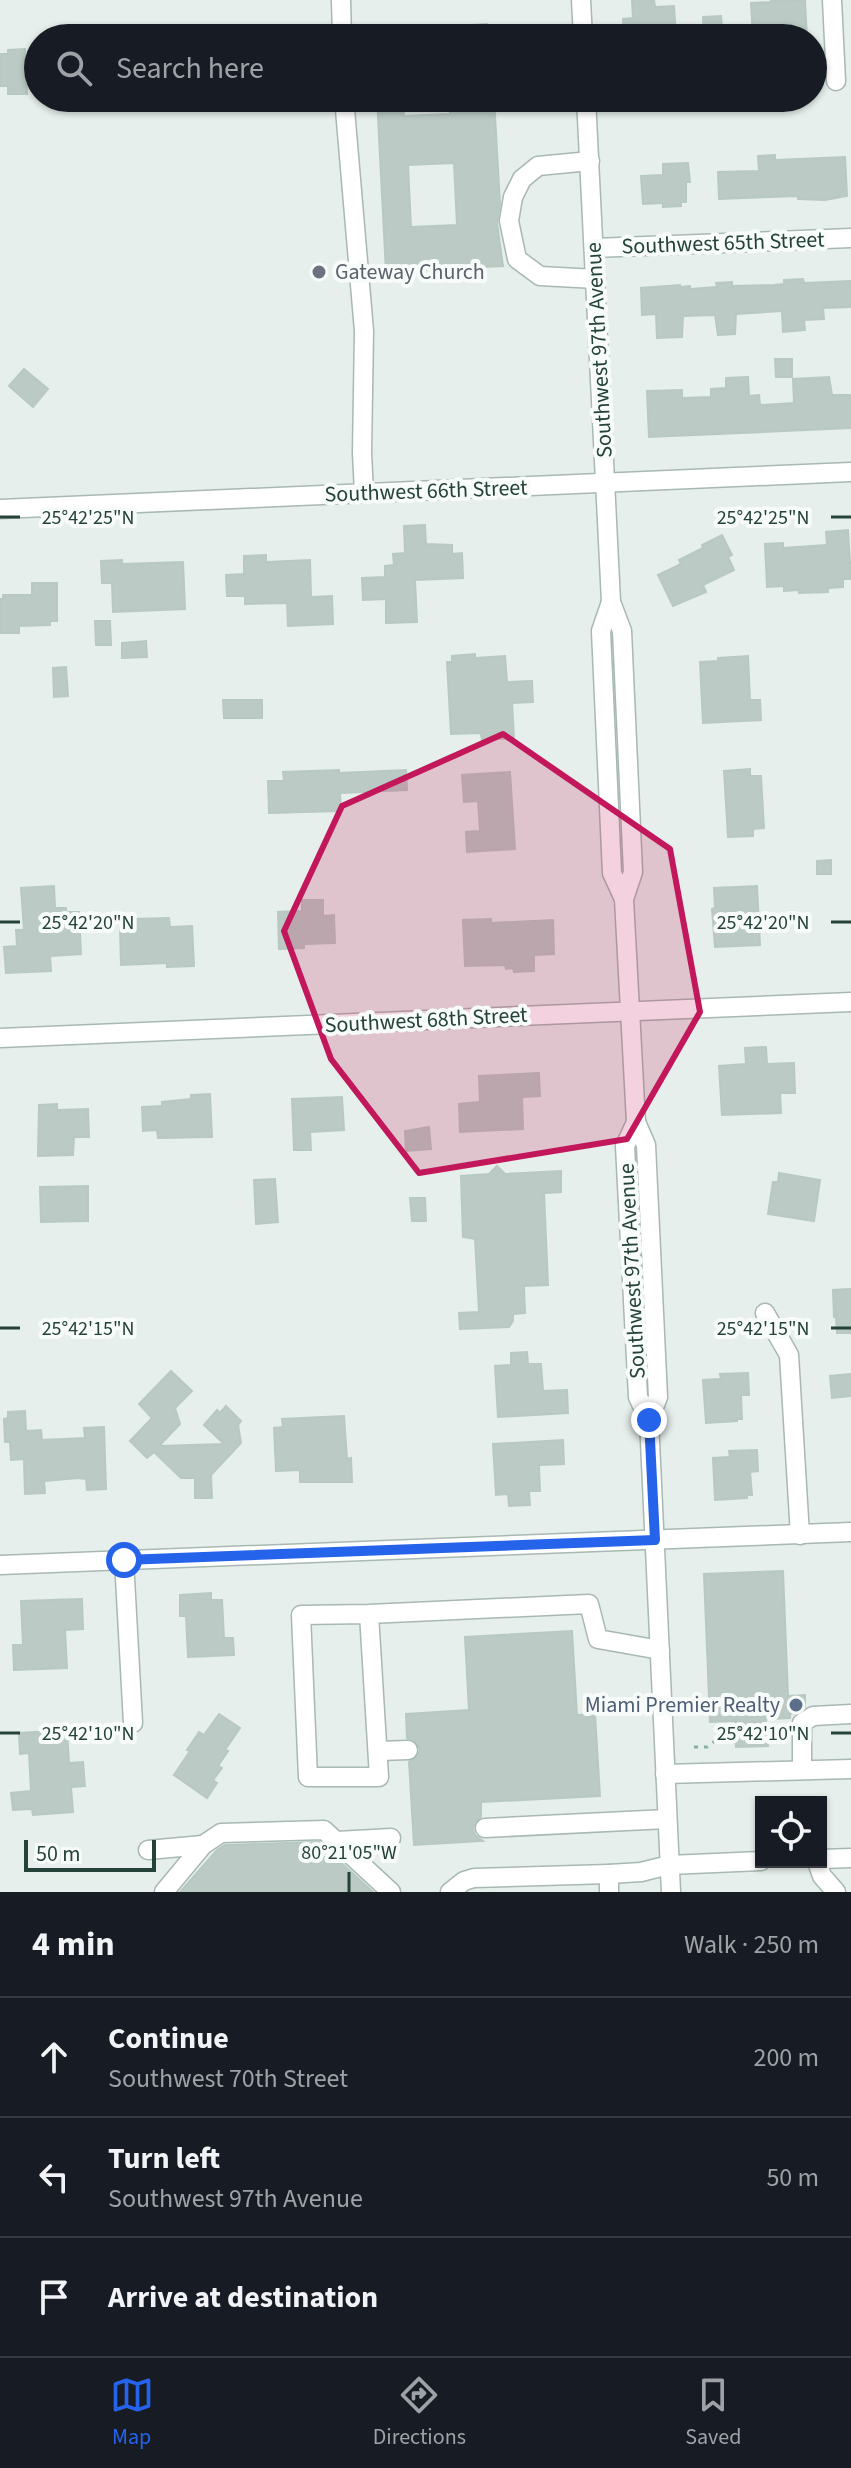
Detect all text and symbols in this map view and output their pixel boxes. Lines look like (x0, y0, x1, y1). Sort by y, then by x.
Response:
search box (24, 24, 827, 112)
icon: search (52, 46, 96, 90)
text: Search here (116, 47, 264, 90)
street label: Southwest 65th Street (621, 223, 826, 263)
street label: Southwest 97th Avenue (577, 241, 621, 459)
place label: Gateway Church (335, 256, 485, 288)
marker: Gateway Church (310, 263, 328, 281)
street label: Southwest 66th Street (324, 471, 529, 511)
text: 25°42'25"N (42, 504, 134, 532)
text: 25°42'25"N (717, 504, 809, 532)
text: 25°42'20"N (42, 909, 134, 937)
text: 25°42'20"N (717, 909, 809, 937)
street label: Southwest 68th Street (324, 999, 529, 1041)
street label: Southwest 97th Avenue (610, 1162, 654, 1380)
text: 25°42'15"N (42, 1315, 134, 1343)
text: 25°42'15"N (717, 1315, 809, 1343)
route end (631, 1402, 667, 1438)
route start (106, 1542, 142, 1578)
place label: Miami Premier Realty (585, 1689, 781, 1721)
marker: Miami Premier Realty (787, 1696, 805, 1714)
text: 25°42'10"N (42, 1720, 134, 1748)
text: 25°42'10"N (717, 1720, 809, 1748)
map controls (755, 1796, 827, 1868)
button: locate (755, 1796, 827, 1868)
scale bar (24, 1836, 156, 1872)
text: 50 m (36, 1838, 81, 1870)
text: 80°21'05"W (301, 1839, 397, 1867)
text: 4 min (32, 1920, 115, 1969)
text: Walk · 250 m (684, 1926, 819, 1963)
text: Continue (108, 2017, 229, 2060)
icon: ahead (32, 2035, 76, 2079)
text: 200 m (753, 2039, 819, 2076)
text: Southwest 70th Street (108, 2060, 348, 2097)
text: Turn left (108, 2137, 220, 2180)
icon: left (32, 2155, 76, 2199)
text: 50 m (766, 2159, 819, 2196)
text: Southwest 97th Avenue (108, 2180, 363, 2217)
icon: arrive (32, 2275, 76, 2319)
text: Arrive at destination (108, 2276, 378, 2319)
tab: Map (110, 2373, 154, 2453)
tab: Directions (373, 2373, 466, 2453)
tab: Saved (685, 2373, 741, 2453)

